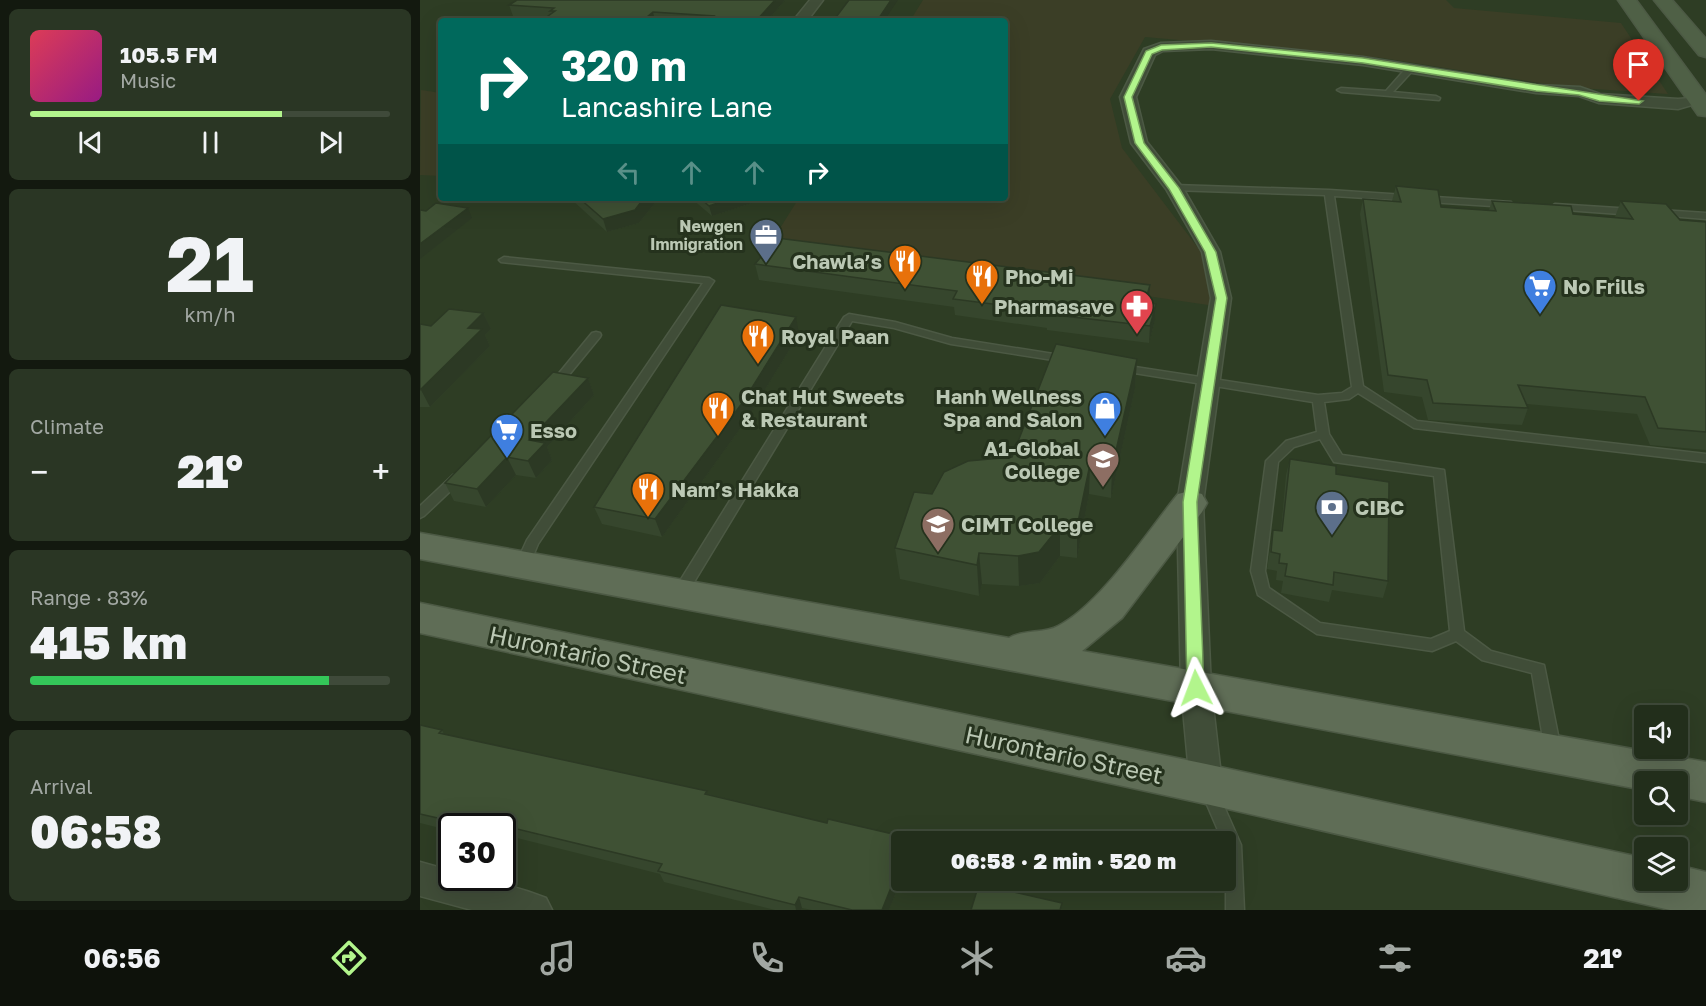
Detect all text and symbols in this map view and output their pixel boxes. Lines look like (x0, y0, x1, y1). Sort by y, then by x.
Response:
pin (1613, 39, 1664, 101)
text: 320 m (561, 40, 687, 90)
text: 105.5 FM (120, 41, 218, 68)
icon: right (462, 42, 540, 120)
icon: arrive (1622, 48, 1655, 81)
text: Music (120, 68, 176, 92)
text: Lancashire Lane (561, 91, 773, 123)
icon: previous (74, 126, 107, 159)
icon: pause (194, 126, 227, 159)
icon: next (314, 126, 347, 159)
icon: left (612, 156, 645, 189)
icon: ahead (675, 156, 708, 189)
icon: ahead (738, 156, 771, 189)
icon: right (801, 156, 834, 189)
text: 21 (166, 216, 254, 309)
place label: Newgen Immigration (650, 216, 743, 254)
office icon: Newgen Immigration (748, 217, 784, 264)
restaurant icon: Chawla’s (887, 243, 923, 290)
place label: Chawla’s (792, 249, 882, 273)
restaurant icon: Pho-Mi (964, 258, 1000, 305)
place label: Pho-Mi (1005, 264, 1073, 288)
supermarket icon: No Frills (1522, 268, 1558, 315)
place label: No Frills (1563, 274, 1645, 298)
pharmacy icon: Pharmasave (1119, 288, 1155, 335)
place label: Pharmasave (994, 294, 1114, 318)
text: km/h (185, 302, 235, 326)
restaurant icon: Royal Paan (740, 318, 776, 365)
place label: Royal Paan (781, 324, 889, 348)
place label: Chat Hut Sweets & Restaurant (741, 384, 904, 431)
place label: Hanh Wellness Spa and Salon (936, 384, 1082, 431)
restaurant icon: Chat Hut Sweets & Restaurant (700, 390, 736, 437)
shop icon: Hanh Wellness Spa and Salon (1087, 390, 1123, 437)
supermarket icon: Esso (489, 412, 525, 459)
text: Climate (30, 414, 104, 438)
place label: Esso (530, 418, 577, 442)
place label: A1-Global College (984, 436, 1080, 483)
school or university icon: A1-Global College (1085, 441, 1121, 488)
text: 21° (177, 444, 243, 498)
text: − (30, 452, 48, 491)
text: + (372, 452, 390, 491)
restaurant icon: Nam’s Hakka (630, 471, 666, 518)
place label: Nam’s Hakka (671, 477, 799, 501)
bank icon: CIBC (1314, 489, 1350, 536)
place label: CIBC (1355, 495, 1404, 519)
school or university icon: CIMT College (920, 506, 956, 553)
place label: CIMT College (961, 512, 1093, 536)
text: Range · 83% (30, 585, 148, 609)
text: 415 km (30, 615, 187, 669)
street label: Hurontario Street (487, 619, 689, 689)
position arrow (1164, 656, 1228, 720)
map controls (1634, 705, 1688, 891)
button: sound (1634, 705, 1688, 759)
street label: Hurontario Street (963, 719, 1165, 789)
button: search (1634, 771, 1688, 825)
text: Arrival (30, 774, 93, 798)
text: 06:58 (30, 804, 162, 858)
speed limit sign: 30 (438, 813, 516, 891)
button: layers (1634, 837, 1688, 891)
text: 06:58 · 2 min · 520 m (951, 847, 1176, 874)
icon: directions (328, 937, 370, 979)
icon: music (537, 937, 579, 979)
icon: phone (746, 937, 788, 979)
icon: climate (956, 937, 998, 979)
icon: car (1165, 937, 1207, 979)
icon: filters (1374, 937, 1416, 979)
text: 06:56 (84, 942, 161, 974)
text: 21° (1583, 942, 1622, 974)

